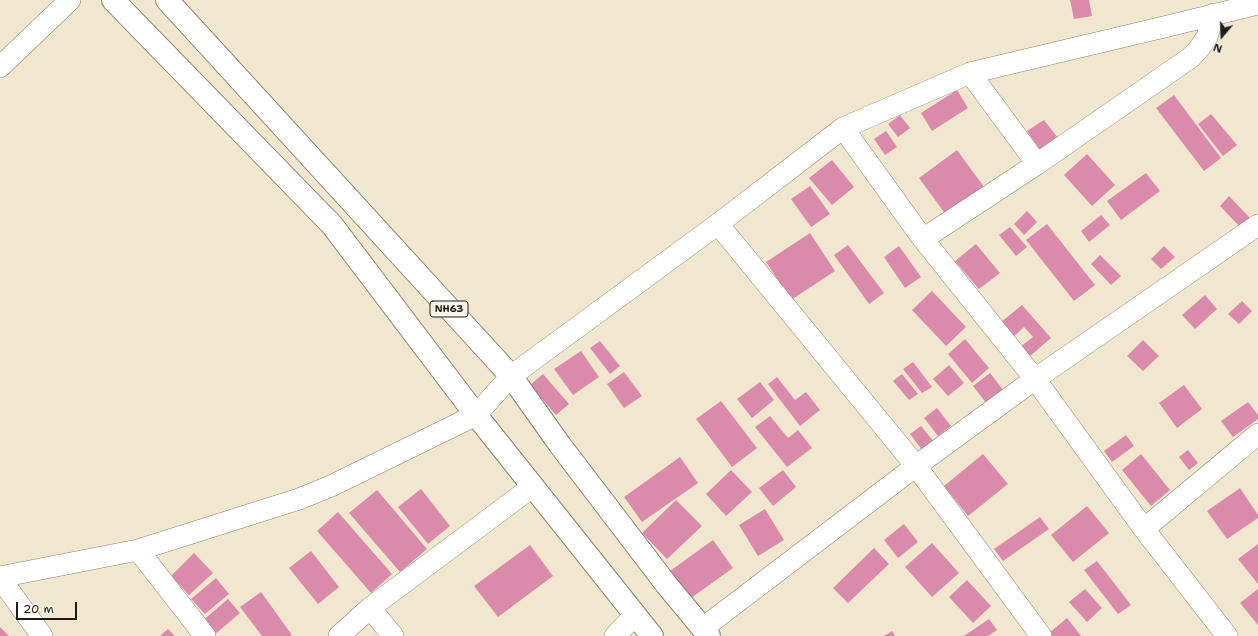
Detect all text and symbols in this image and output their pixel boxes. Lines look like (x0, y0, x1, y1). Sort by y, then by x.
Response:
north arrow (1202, 16, 1242, 56)
text: N (1211, 39, 1224, 56)
road number: NH63 (430, 301, 468, 317)
scale bar (18, 594, 79, 620)
text: 20 m (23, 601, 54, 617)

